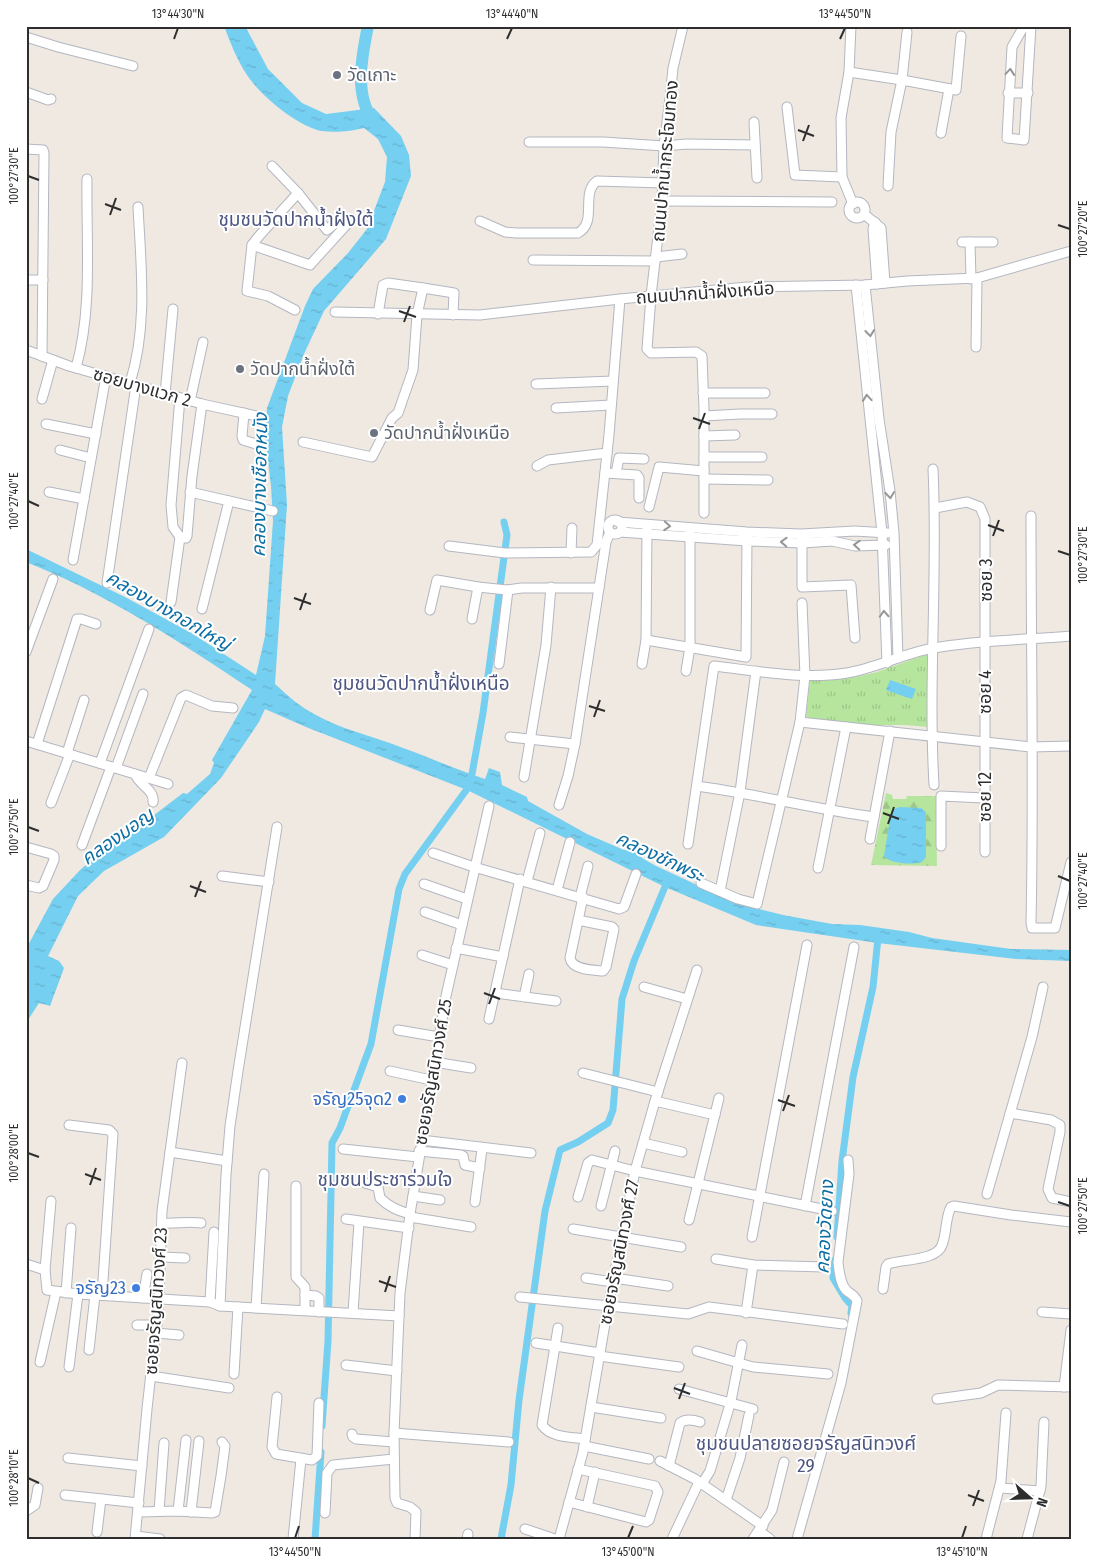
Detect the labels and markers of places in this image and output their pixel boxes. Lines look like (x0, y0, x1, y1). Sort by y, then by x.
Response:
place label: วัดเกาะ (347, 64, 396, 86)
marker: วัดเกาะ (331, 69, 343, 81)
place label: วัดปากน้ำฝั่งใต้ (250, 356, 355, 380)
marker: วัดปากน้ำฝั่งใต้ (234, 363, 246, 375)
place label: วัดปากน้ำฝั่งเหนือ (384, 420, 510, 444)
marker: วัดปากน้ำฝั่งเหนือ (368, 427, 380, 439)
place label: จรัญ25จุด2 (312, 1088, 392, 1110)
marker: จรัญ25จุด2 (396, 1093, 408, 1105)
place label: จรัญ23 (75, 1277, 126, 1299)
marker: จรัญ23 (130, 1282, 142, 1294)

